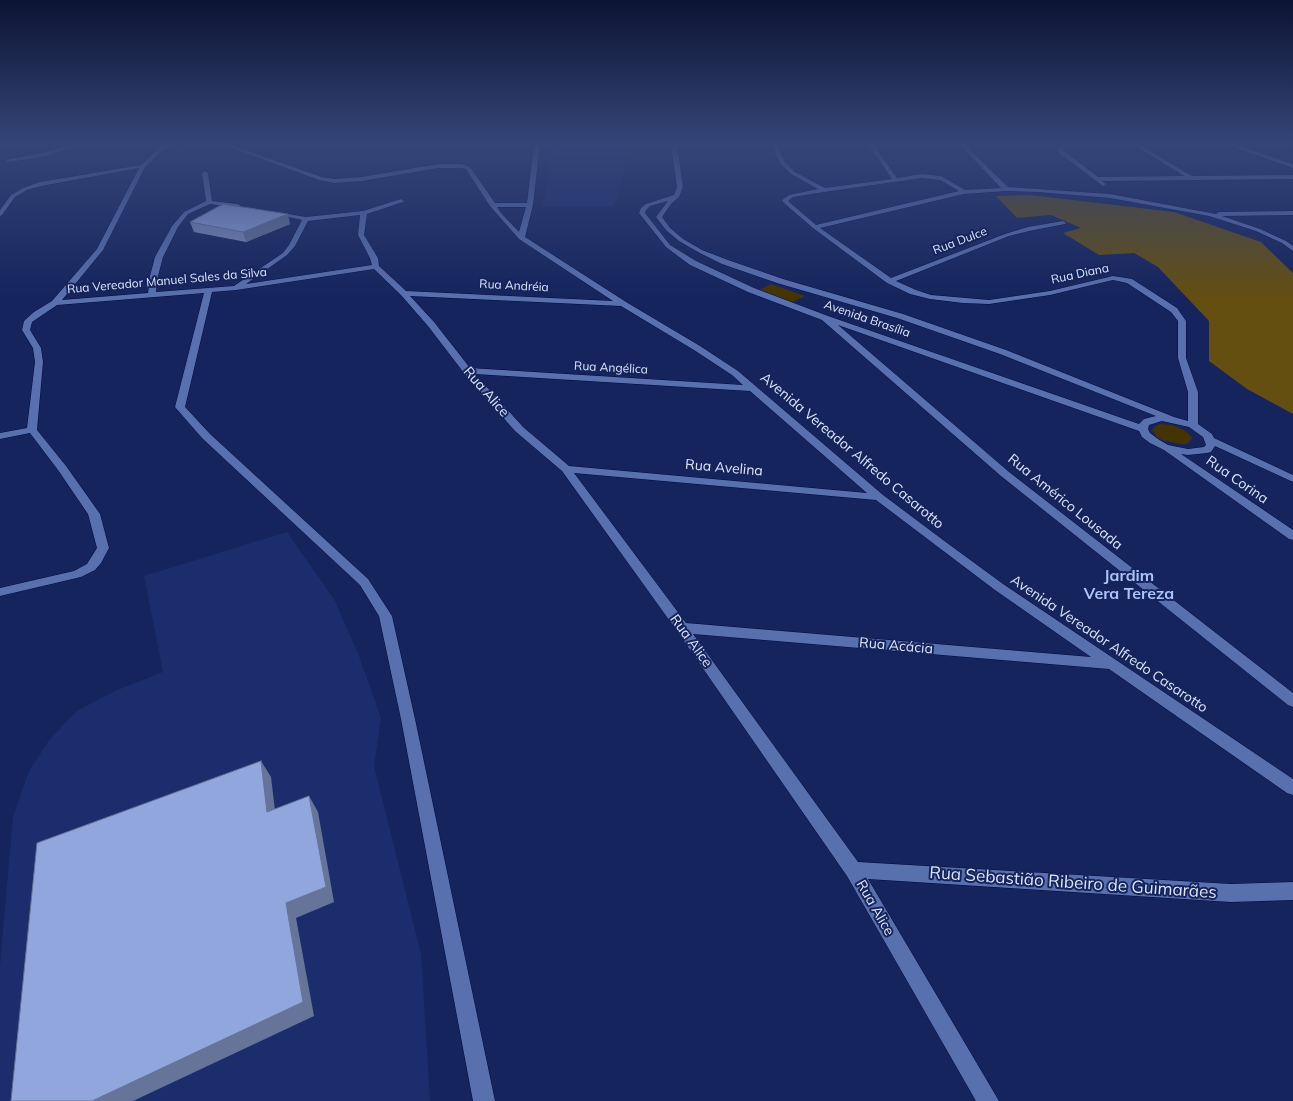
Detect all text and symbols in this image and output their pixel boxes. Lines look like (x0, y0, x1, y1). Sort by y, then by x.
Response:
street label: Rua Dulce (931, 224, 989, 258)
street label: Rua Diana (1050, 261, 1110, 287)
street label: Rua Vereador Manuel Sales da Silva (66, 265, 268, 297)
street label: Rua Andréia (479, 277, 549, 295)
street label: Avenida Brasília (822, 298, 912, 340)
street label: Rua Angélica (574, 359, 648, 377)
street label: Rua Alice (460, 363, 512, 421)
street label: Avenida Vereador Alfredo Casarotto (757, 369, 947, 533)
street label: Rua Américo Lousada (1004, 451, 1126, 553)
street label: Rua Corina (1203, 452, 1271, 508)
street label: Rua Avelina (684, 456, 764, 480)
district label: Jardim Vera Tereza (1084, 566, 1174, 604)
street label: Avenida Vereador Alfredo Casarotto (1007, 572, 1211, 716)
street label: Rua Alice (666, 611, 716, 671)
street label: Rua Acácia (858, 634, 934, 658)
street label: Rua Sebastião Ribeiro de Guimarães (929, 863, 1217, 903)
street label: Rua Alice (852, 877, 898, 939)

